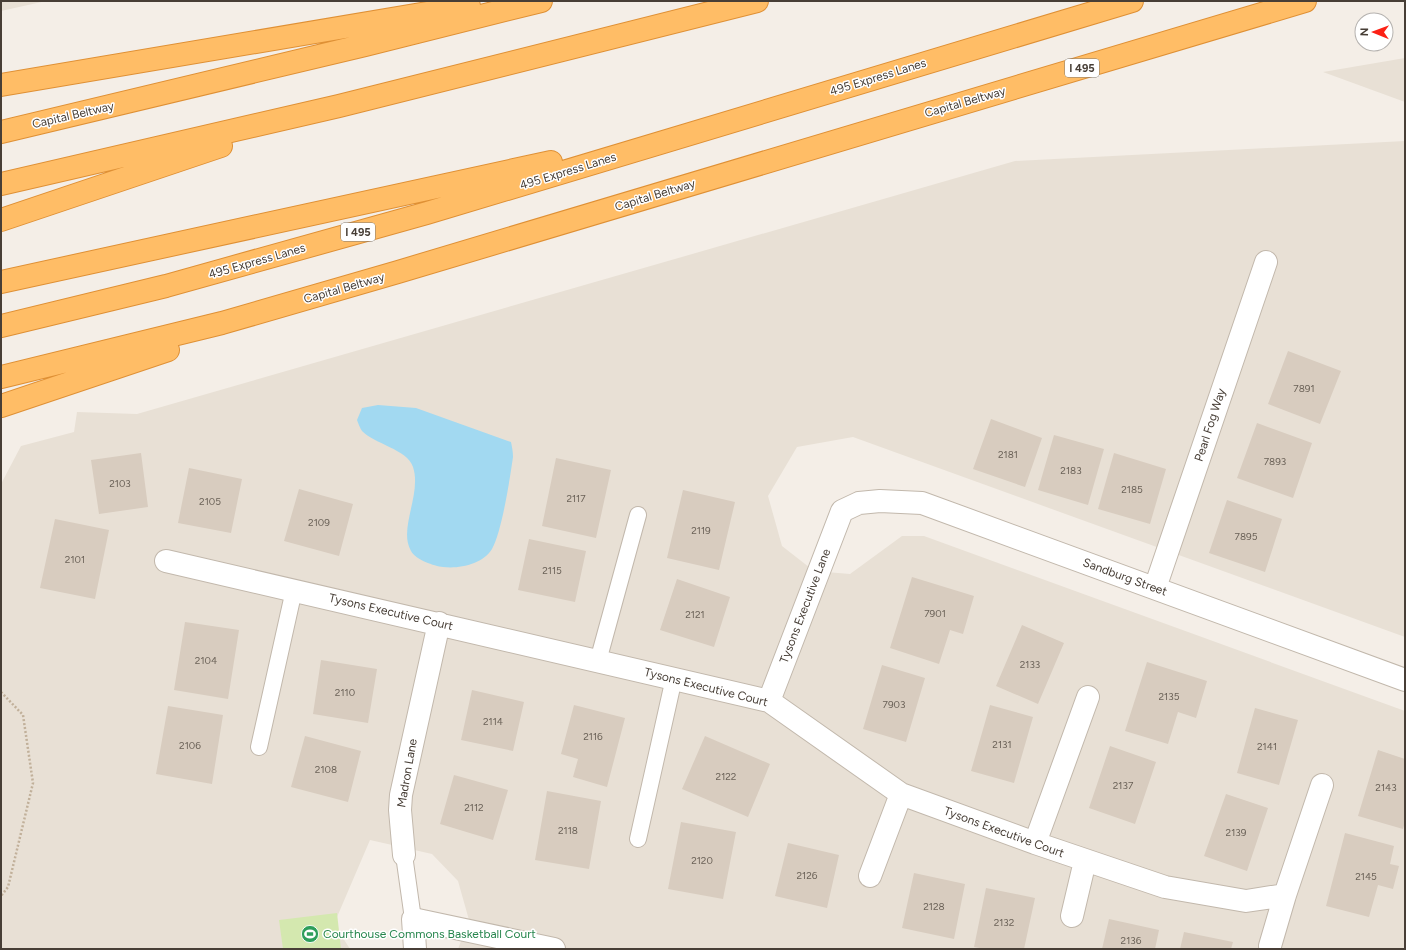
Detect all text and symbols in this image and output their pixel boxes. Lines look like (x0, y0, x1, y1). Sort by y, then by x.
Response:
north arrow (1354, 12, 1394, 52)
text: N (1358, 27, 1371, 36)
street label: 495 Express Lanes (828, 56, 928, 98)
road number: I 495 (1065, 59, 1099, 77)
street label: Capital Beltway (923, 84, 1008, 120)
street label: Capital Beltway (31, 99, 116, 131)
street label: 495 Express Lanes (518, 150, 618, 192)
street label: Capital Beltway (613, 176, 698, 214)
road number: I 495 (341, 223, 375, 241)
street label: 495 Express Lanes (207, 240, 307, 282)
street label: Capital Beltway (302, 270, 387, 306)
house number: 7891 (1293, 382, 1315, 395)
street label: Pearl Fog Way (1192, 386, 1229, 463)
house number: 2181 (998, 448, 1018, 461)
house number: 7893 (1264, 455, 1286, 468)
house number: 2183 (1060, 464, 1082, 477)
house number: 2103 (109, 477, 131, 490)
house number: 2185 (1121, 483, 1143, 496)
house number: 2117 (566, 492, 586, 505)
house number: 2105 (199, 495, 221, 508)
house number: 2109 (308, 516, 330, 529)
house number: 2119 (691, 524, 711, 537)
house number: 7895 (1235, 530, 1258, 543)
street label: Tysons Executive Lane (777, 546, 833, 665)
house number: 2101 (65, 553, 85, 566)
street label: Sandburg Street (1081, 555, 1169, 599)
house number: 2115 (542, 564, 562, 577)
street label: Tysons Executive Court (328, 591, 455, 633)
house number: 7901 (924, 607, 946, 620)
house number: 2121 (685, 608, 705, 621)
house number: 2104 (195, 654, 217, 667)
house number: 2133 (1020, 658, 1040, 671)
street label: Tysons Executive Court (643, 665, 770, 709)
house number: 2110 (335, 686, 355, 699)
house number: 2135 (1159, 690, 1180, 703)
house number: 7903 (883, 698, 905, 711)
house number: 2114 (483, 715, 503, 728)
house number: 2116 (583, 730, 603, 743)
street label: Madron Lane (394, 737, 420, 808)
house number: 2131 (992, 738, 1012, 751)
house number: 2106 (179, 739, 201, 752)
house number: 2141 (1257, 740, 1277, 753)
house number: 2108 (315, 763, 337, 776)
house number: 2122 (716, 770, 736, 783)
house number: 2137 (1113, 779, 1134, 792)
house number: 2143 (1375, 781, 1397, 794)
house number: 2112 (464, 801, 484, 814)
street label: Tysons Executive Court (942, 804, 1066, 860)
house number: 2118 (558, 824, 578, 837)
house number: 2139 (1226, 826, 1247, 839)
house number: 2120 (691, 854, 713, 867)
house number: 2126 (797, 869, 818, 882)
house number: 2145 (1355, 870, 1377, 883)
house number: 2128 (923, 900, 945, 913)
house number: 2132 (994, 916, 1014, 929)
sports icon: Courthouse Commons Basketball Court (300, 924, 320, 944)
place label: Courthouse Commons Basketball Court (323, 927, 536, 941)
house number: 2136 (1121, 934, 1142, 947)

